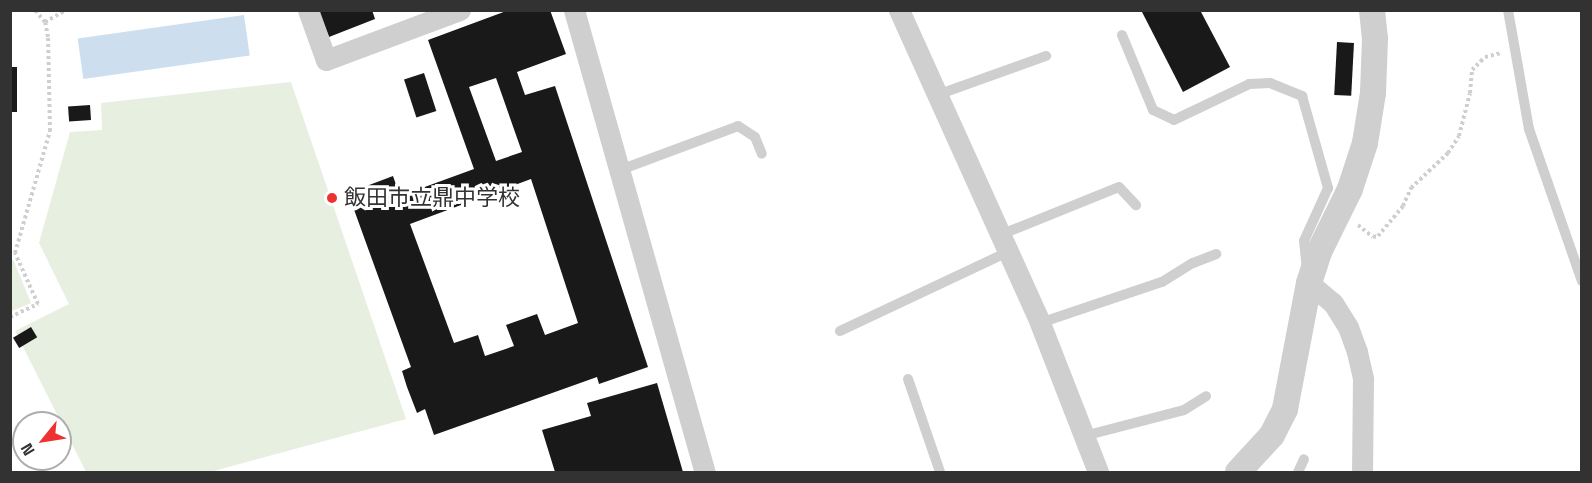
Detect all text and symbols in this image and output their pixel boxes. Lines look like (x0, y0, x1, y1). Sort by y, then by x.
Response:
place label: 飯田市立鼎中学校 (344, 185, 520, 211)
marker: 飯田市立鼎中学校 (325, 191, 339, 205)
north arrow (12, 411, 72, 471)
text: N (16, 439, 39, 459)

